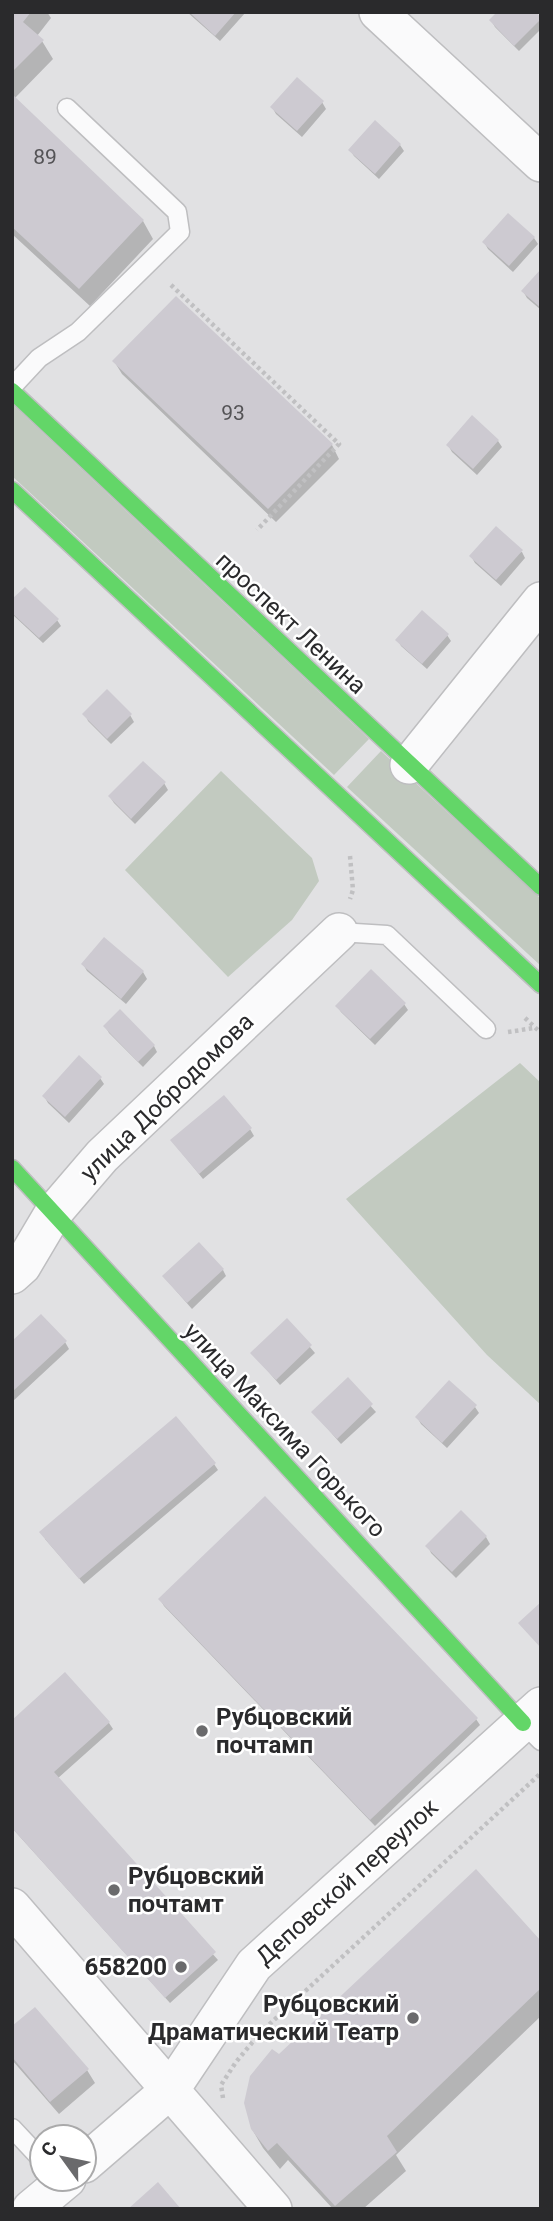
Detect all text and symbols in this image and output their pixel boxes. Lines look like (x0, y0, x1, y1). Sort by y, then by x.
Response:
house number: 89 (33, 145, 57, 169)
house number: 93 (221, 401, 245, 425)
street label: проспект Ленина (210, 546, 372, 700)
street label: улица Добродомова (75, 1007, 259, 1187)
street label: улица Максима Горького (178, 1317, 392, 1543)
place label: Рубцовский почтамп (216, 1703, 352, 1759)
marker: Рубцовский почтамп (194, 1723, 210, 1739)
street label: Деповской переулок (250, 1793, 444, 1971)
place label: Рубцовский почтамт (128, 1862, 264, 1918)
marker: Рубцовский почтамт (106, 1882, 122, 1898)
place label: 658200 (84, 1953, 167, 1981)
marker: 658200 (173, 1959, 189, 1975)
place label: Рубцовский Драматический Театр (148, 1990, 399, 2046)
marker: Рубцовский Драматический Театр (405, 2010, 421, 2026)
north arrow (28, 2123, 98, 2193)
text: С (36, 2138, 62, 2160)

